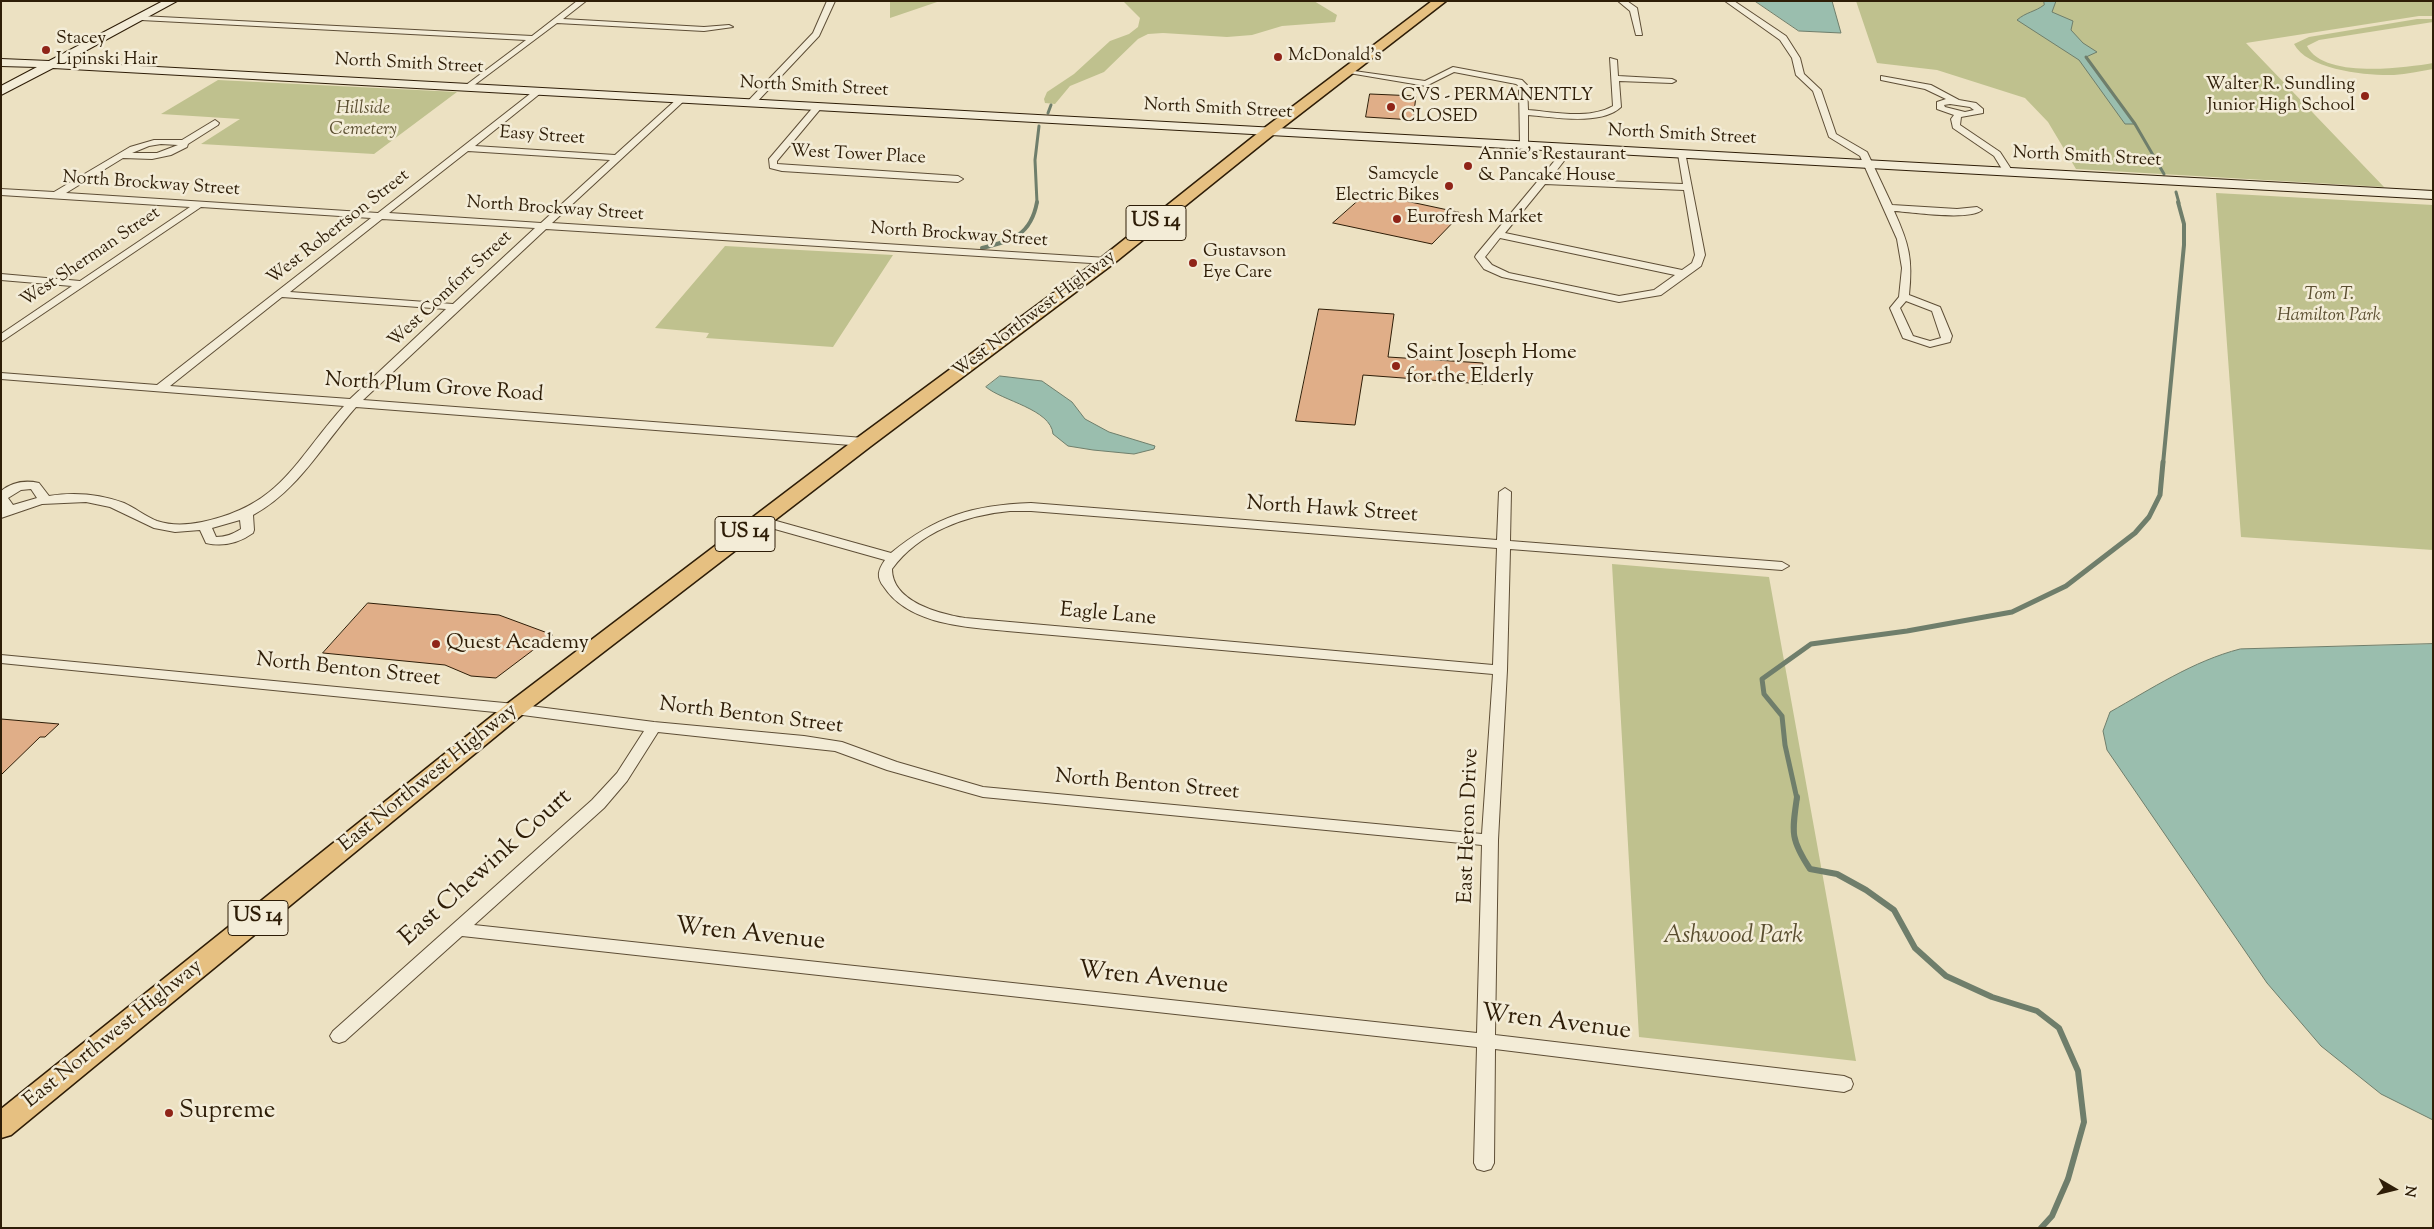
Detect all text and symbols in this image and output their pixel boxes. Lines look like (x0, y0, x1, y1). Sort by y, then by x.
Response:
place label: Stacey Lipinski Hair (56, 29, 158, 72)
marker: Stacey Lipinski Hair (40, 44, 52, 56)
place label: McDonald's (1288, 46, 1382, 68)
street label: North Smith Street (334, 50, 484, 80)
marker: McDonald's (1272, 51, 1284, 63)
street label: North Smith Street (739, 73, 889, 103)
place label: Walter R. Sundling Junior High School (2205, 75, 2355, 118)
place label: CVS - PERMANENTLY CLOSED (1401, 86, 1593, 128)
marker: Walter R. Sundling Junior High School (2359, 90, 2371, 102)
street label: North Smith Street (1143, 95, 1293, 125)
park label: Hillside Cemetery (329, 99, 397, 142)
marker: CVS - PERMANENTLY CLOSED (1385, 101, 1397, 113)
street label: North Smith Street (1607, 121, 1757, 151)
street label: Easy Street (499, 123, 585, 151)
street label: West Tower Place (790, 142, 926, 170)
street label: North Smith Street (2012, 143, 2162, 173)
place label: Annie's Restaurant & Pancake House (1478, 145, 1626, 188)
marker: Annie's Restaurant & Pancake House (1462, 160, 1474, 172)
place label: Samcycle Electric Bikes (1336, 165, 1439, 208)
street label: West Robertson Street (263, 166, 415, 290)
street label: North Brockway Street (62, 168, 240, 202)
marker: Samcycle Electric Bikes (1443, 180, 1455, 192)
street label: North Brockway Street (466, 193, 644, 227)
street label: West Sherman Street (17, 203, 165, 313)
road number: US 14 (1126, 206, 1186, 240)
place label: Eurofresh Market (1407, 208, 1543, 230)
marker: Eurofresh Market (1391, 213, 1403, 225)
street label: North Brockway Street (870, 219, 1048, 253)
street label: West Comfort Street (385, 227, 517, 353)
place label: Gustavson Eye Care (1203, 242, 1286, 284)
street label: West Northwest Highway (949, 247, 1121, 383)
marker: Gustavson Eye Care (1187, 257, 1199, 269)
park label: Tom T. Hamilton Park (2277, 285, 2381, 328)
place label: Saint Joseph Home for the Elderly (1406, 341, 1577, 391)
marker: Saint Joseph Home for the Elderly (1390, 360, 1402, 372)
street label: North Plum Grove Road (324, 369, 544, 409)
street label: North Hawk Street (1246, 492, 1418, 530)
road number: US 14 (715, 516, 775, 552)
street label: Eagle Lane (1059, 599, 1157, 633)
place label: Quest Academy (446, 631, 589, 657)
marker: Quest Academy (430, 638, 442, 650)
street label: North Benton Street (255, 649, 441, 693)
street label: North Benton Street (658, 693, 844, 741)
street label: East Northwest Highway (335, 699, 523, 859)
street label: East Heron Drive (1455, 748, 1485, 904)
street label: North Benton Street (1054, 765, 1240, 807)
street label: East Chewink Court (395, 784, 579, 954)
road number: US 14 (228, 900, 288, 936)
street label: Wren Avenue (673, 913, 827, 959)
park label: Ashwood Park (1663, 923, 1803, 953)
street label: East Northwest Highway (20, 955, 208, 1115)
street label: Wren Avenue (1076, 957, 1230, 1003)
street label: Wren Avenue (1479, 1000, 1633, 1048)
place label: Supreme (179, 1098, 275, 1128)
marker: Supreme (163, 1107, 175, 1119)
north arrow (2369, 1164, 2419, 1214)
text: N (2398, 1184, 2420, 1198)

